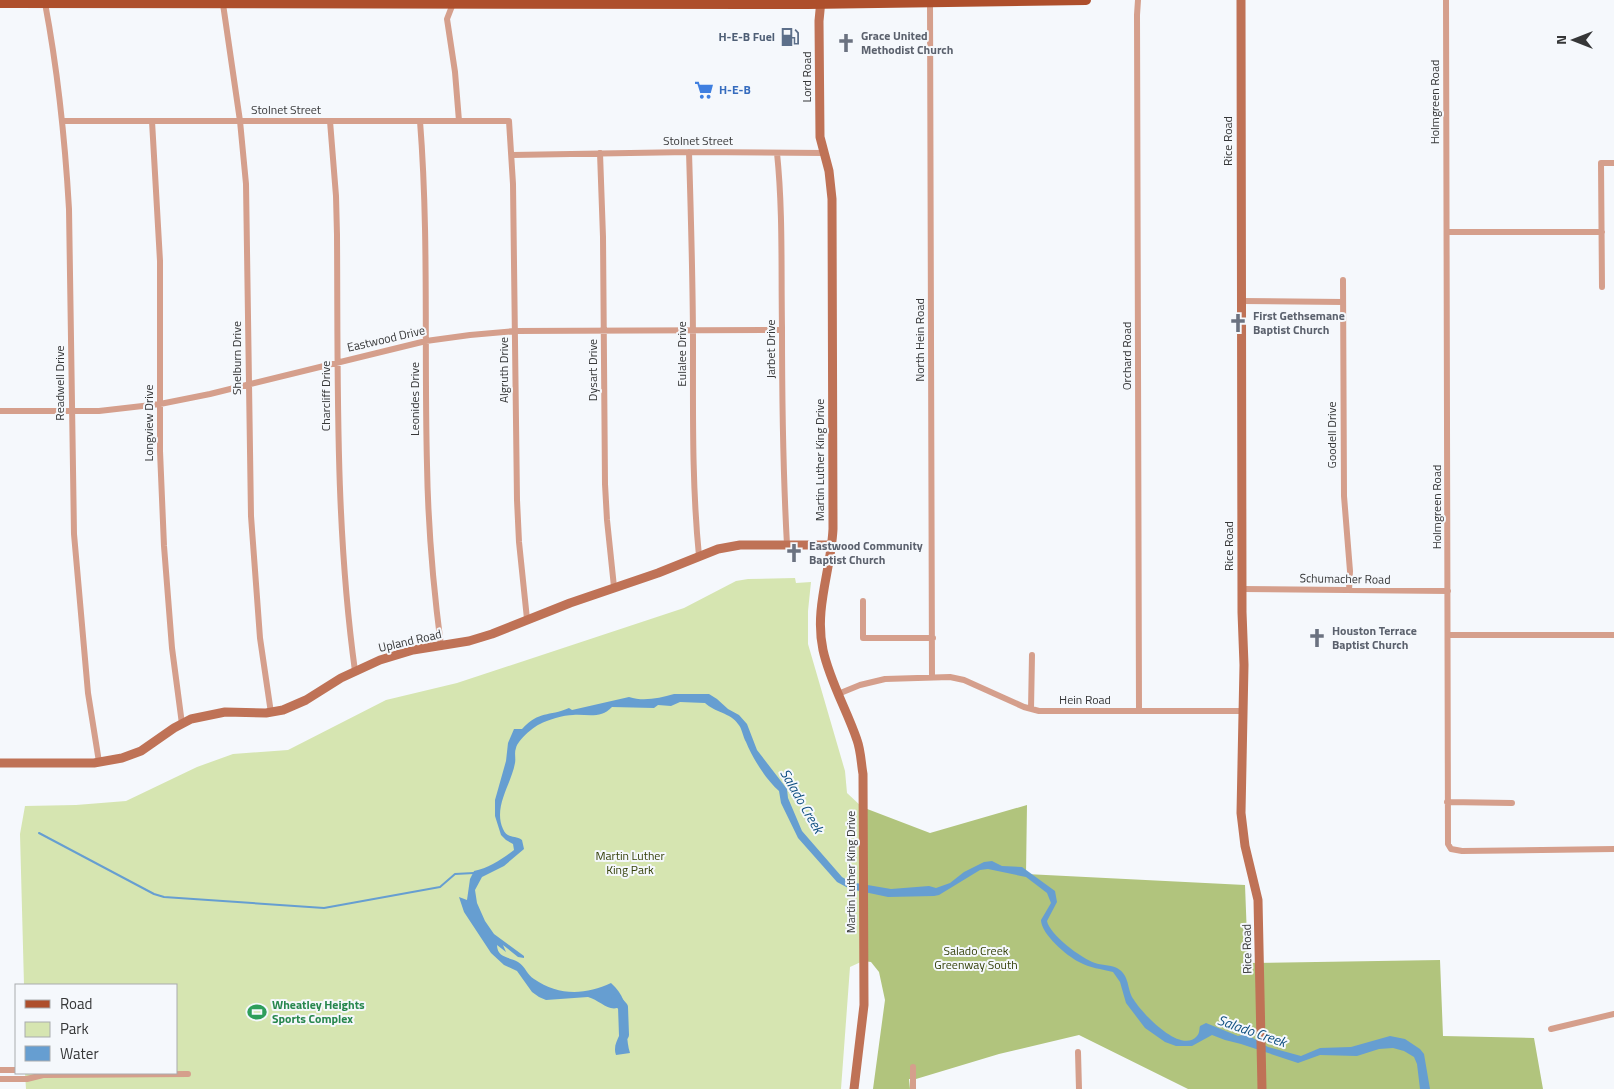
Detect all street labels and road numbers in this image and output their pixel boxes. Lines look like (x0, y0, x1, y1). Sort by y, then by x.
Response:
street label: Lord Road (797, 52, 816, 103)
street label: Holmgreen Road (1425, 60, 1444, 144)
street label: Stolnet Street (251, 100, 322, 119)
street label: Rice Road (1218, 116, 1237, 166)
street label: Stolnet Street (663, 131, 734, 150)
street label: North Hein Road (910, 298, 929, 382)
street label: Jarbet Drive (761, 319, 780, 379)
street label: Eastwood Drive (345, 320, 427, 357)
street label: Shelburn Drive (227, 321, 246, 395)
street label: Eulalee Drive (672, 321, 691, 387)
street label: Orchard Road (1117, 322, 1136, 390)
street label: Algruth Drive (494, 337, 513, 403)
street label: Dysart Drive (583, 339, 602, 401)
street label: Readwell Drive (50, 345, 69, 421)
street label: Charcliff Drive (316, 361, 335, 431)
street label: Leonides Drive (405, 362, 424, 436)
street label: Longview Drive (139, 384, 158, 462)
street label: Martin Luther King Drive (810, 399, 829, 521)
street label: Goodell Drive (1322, 402, 1341, 468)
street label: Holmgreen Road (1427, 465, 1446, 549)
street label: Rice Road (1219, 521, 1238, 571)
street label: Schumacher Road (1299, 568, 1391, 589)
street label: Upland Road (376, 624, 443, 657)
street label: Hein Road (1059, 690, 1111, 709)
street label: Martin Luther King Drive (841, 811, 860, 933)
street label: Rice Road (1237, 924, 1256, 974)

